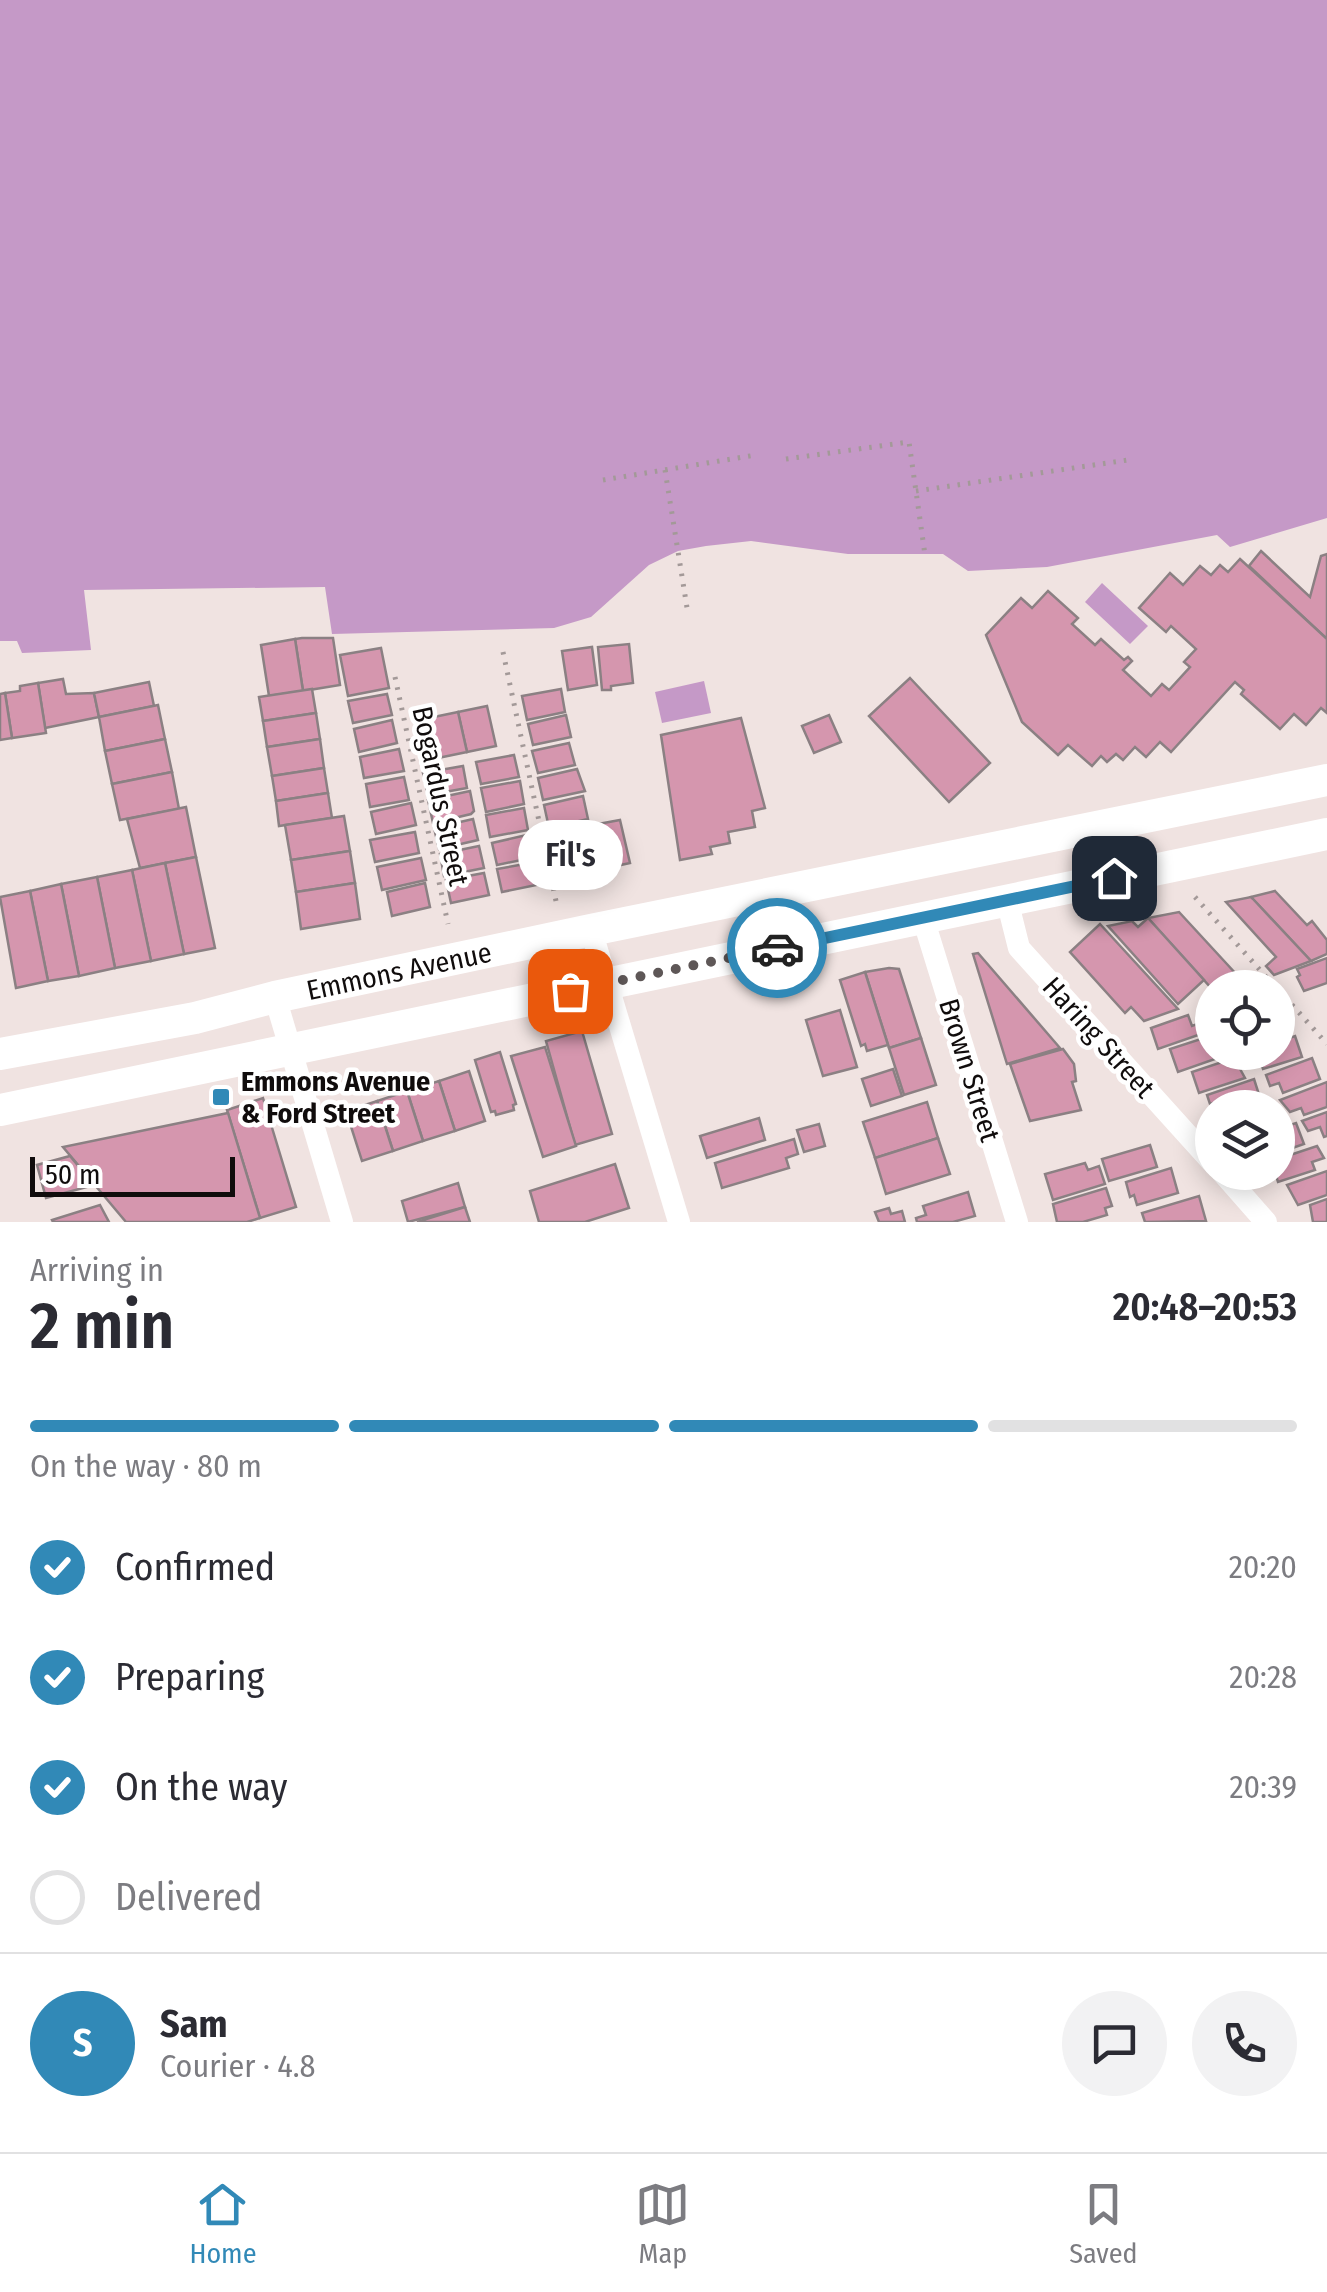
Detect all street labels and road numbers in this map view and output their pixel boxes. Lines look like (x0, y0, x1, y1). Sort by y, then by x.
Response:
street label: Bogardus Street (405, 703, 476, 890)
street label: Emmons Avenue (304, 936, 495, 1007)
street label: Haring Street (1036, 970, 1162, 1105)
street label: Brown Street (932, 995, 1007, 1146)

